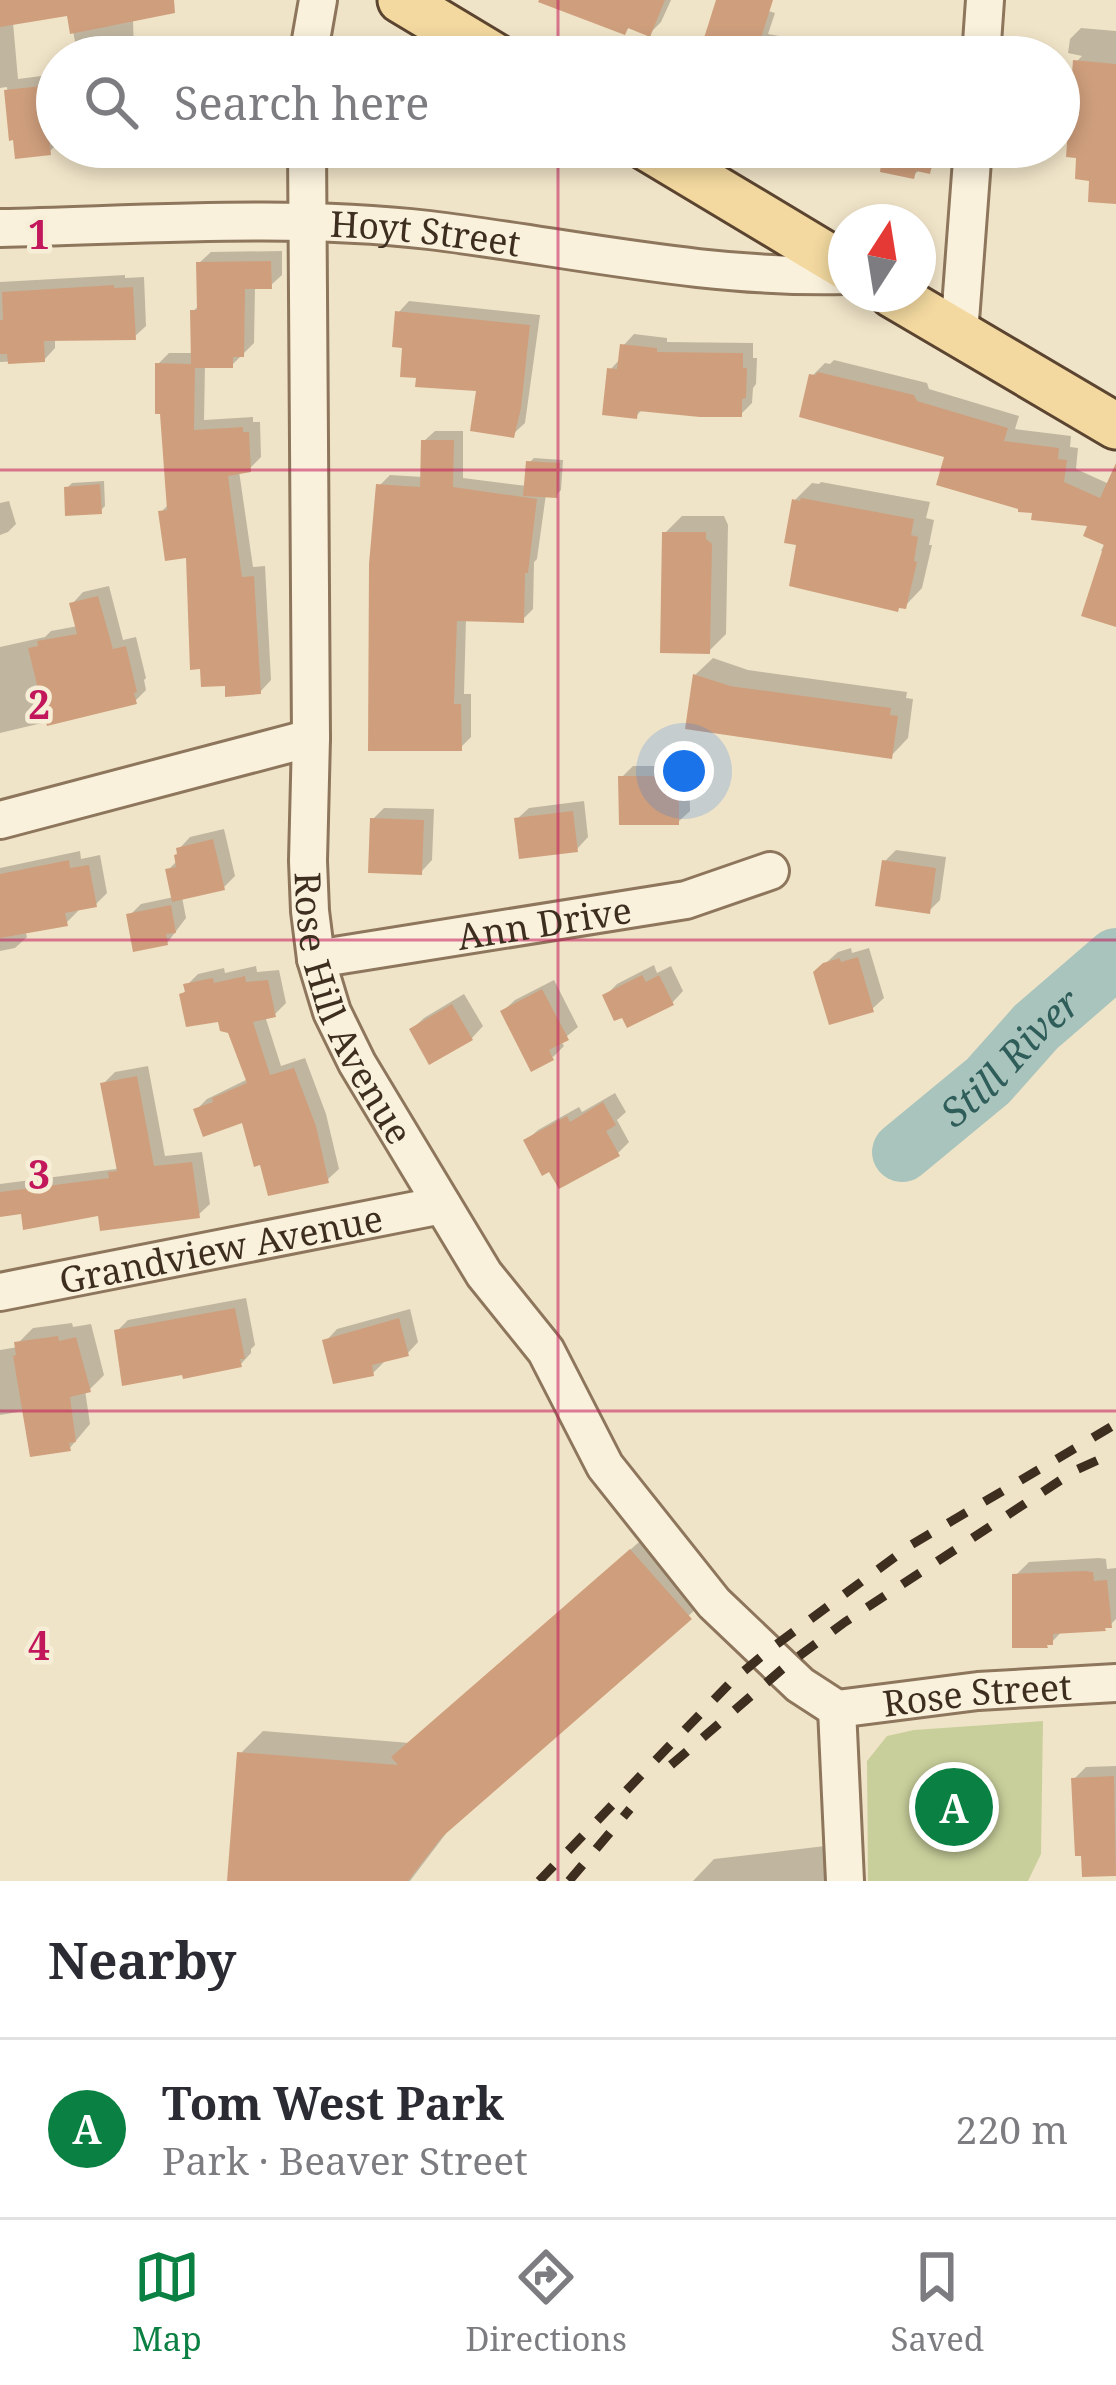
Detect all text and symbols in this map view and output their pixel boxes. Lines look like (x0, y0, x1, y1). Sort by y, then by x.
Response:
search box (36, 36, 1080, 168)
icon: search (78, 69, 144, 135)
text: Search here (174, 72, 429, 133)
street label: Hoyt Street (329, 198, 524, 267)
north arrow (828, 204, 936, 312)
text: 1 (28, 207, 50, 260)
text: 2 (28, 677, 50, 730)
your location (654, 741, 714, 801)
street label: Rose Hill Avenue (284, 871, 425, 1153)
street label: Ann Drive (453, 885, 635, 961)
water label: Still River (928, 974, 1091, 1137)
text: 3 (28, 1147, 50, 1200)
street label: Grandview Avenue (55, 1193, 387, 1304)
text: 4 (28, 1618, 50, 1671)
street label: Rose Street (880, 1661, 1073, 1727)
pin: A (915, 1762, 993, 1852)
text: Nearby (48, 1924, 236, 1994)
text: Tom West Park (162, 2072, 504, 2133)
text: A (72, 2102, 102, 2155)
text: 220 m (956, 2102, 1068, 2155)
text: Park · Beaver Street (162, 2133, 528, 2186)
tab: Map (132, 2244, 202, 2361)
tab: Directions (465, 2244, 627, 2361)
tab: Saved (891, 2244, 984, 2361)

